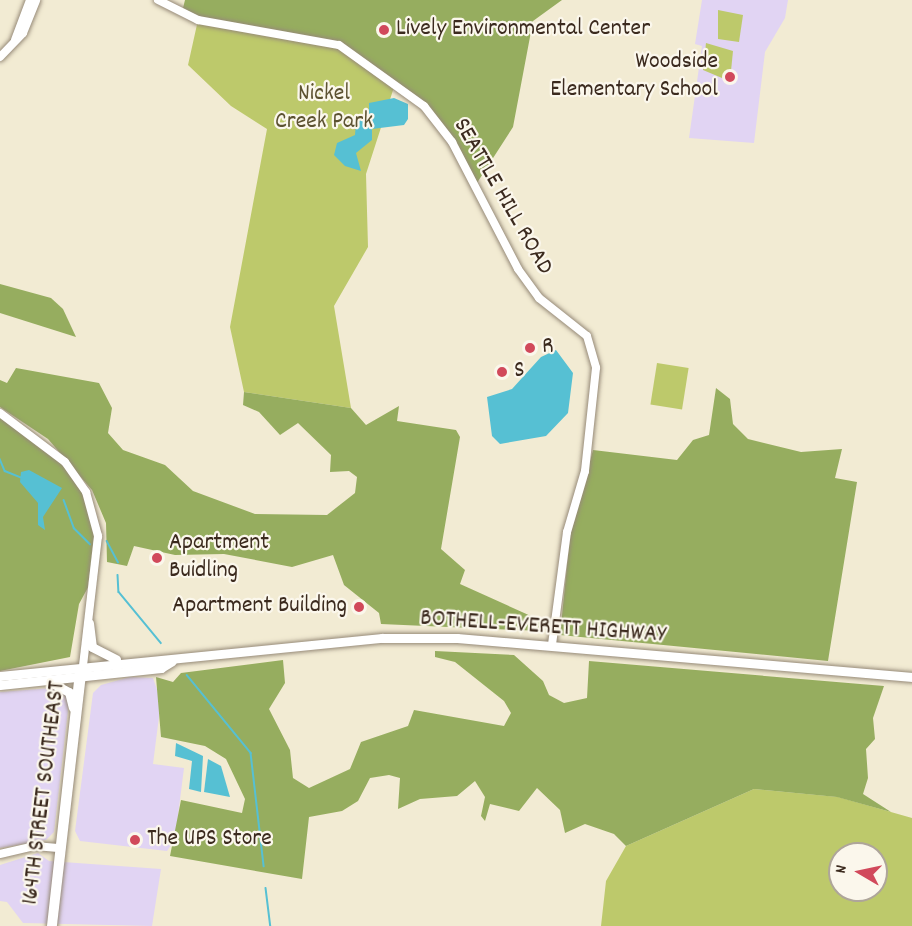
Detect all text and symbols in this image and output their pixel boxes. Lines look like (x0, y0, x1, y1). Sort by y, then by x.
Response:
place label: Lively Environmental Center (396, 16, 650, 44)
marker: Lively Environmental Center (377, 23, 391, 37)
place label: Woodside Elementary School (550, 49, 718, 105)
marker: Woodside Elementary School (723, 70, 737, 84)
park label: Nickel Creek Park (275, 81, 373, 137)
street label: SEATTLE HILL ROAD (446, 114, 558, 280)
place label: R (542, 334, 554, 362)
marker: R (523, 341, 537, 355)
place label: S (514, 358, 525, 386)
marker: S (495, 365, 509, 379)
place label: Apartment Buidling (169, 530, 269, 586)
marker: Apartment Buidling (150, 551, 164, 565)
place label: Apartment Building (172, 593, 347, 621)
marker: Apartment Building (352, 600, 366, 614)
street label: BOTHELL-EVERETT HIGHWAY (419, 605, 667, 651)
street label: 164TH STREET SOUTHEAST (17, 680, 73, 906)
place label: The UPS Store (147, 826, 272, 854)
marker: The UPS Store (128, 833, 142, 847)
north arrow (828, 842, 888, 902)
text: N (830, 864, 854, 875)

